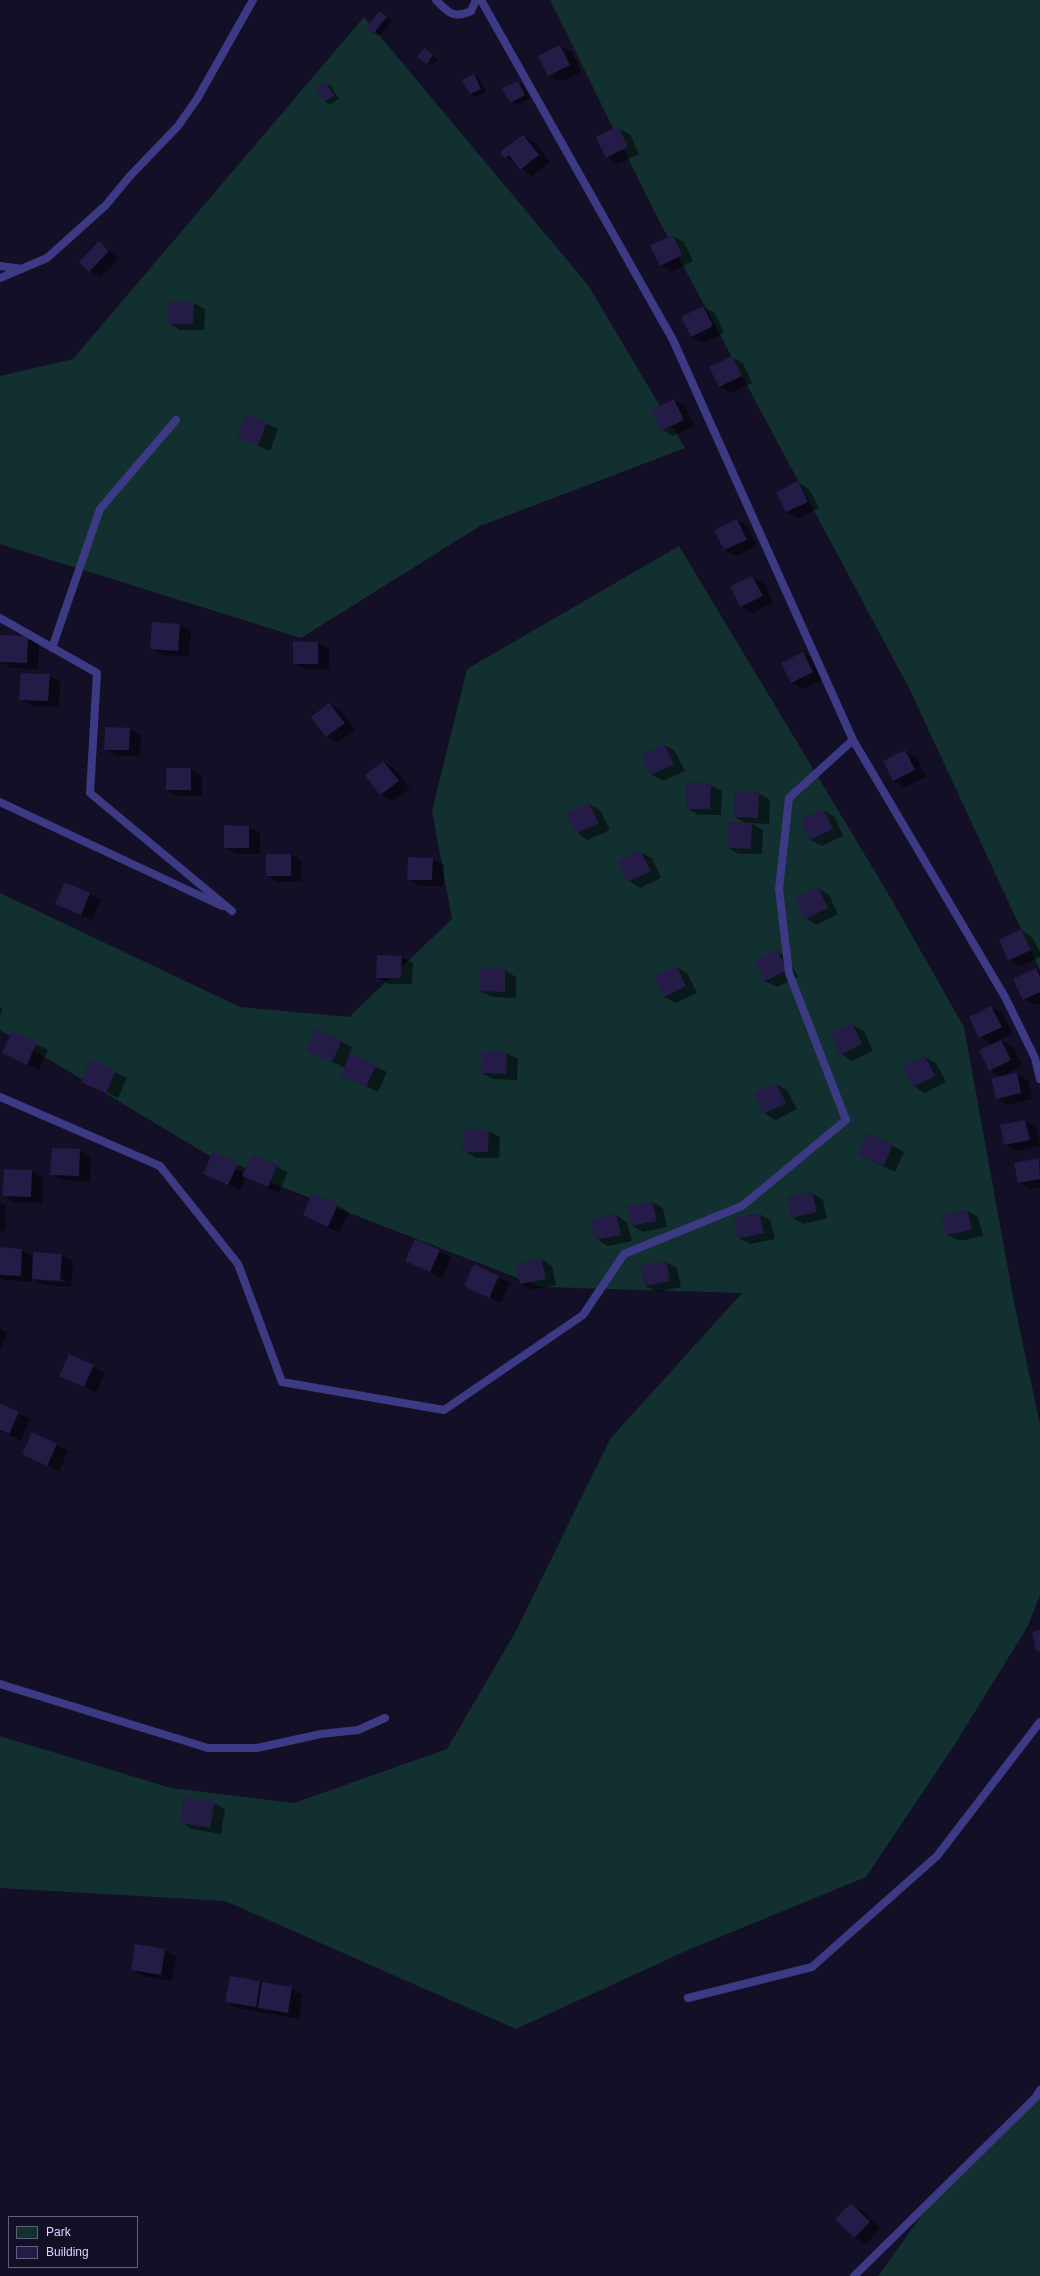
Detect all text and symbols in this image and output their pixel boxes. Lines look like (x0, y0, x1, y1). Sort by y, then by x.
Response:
legend (8, 2216, 138, 2268)
text: Park (46, 2225, 71, 2239)
text: Building (46, 2245, 89, 2259)

